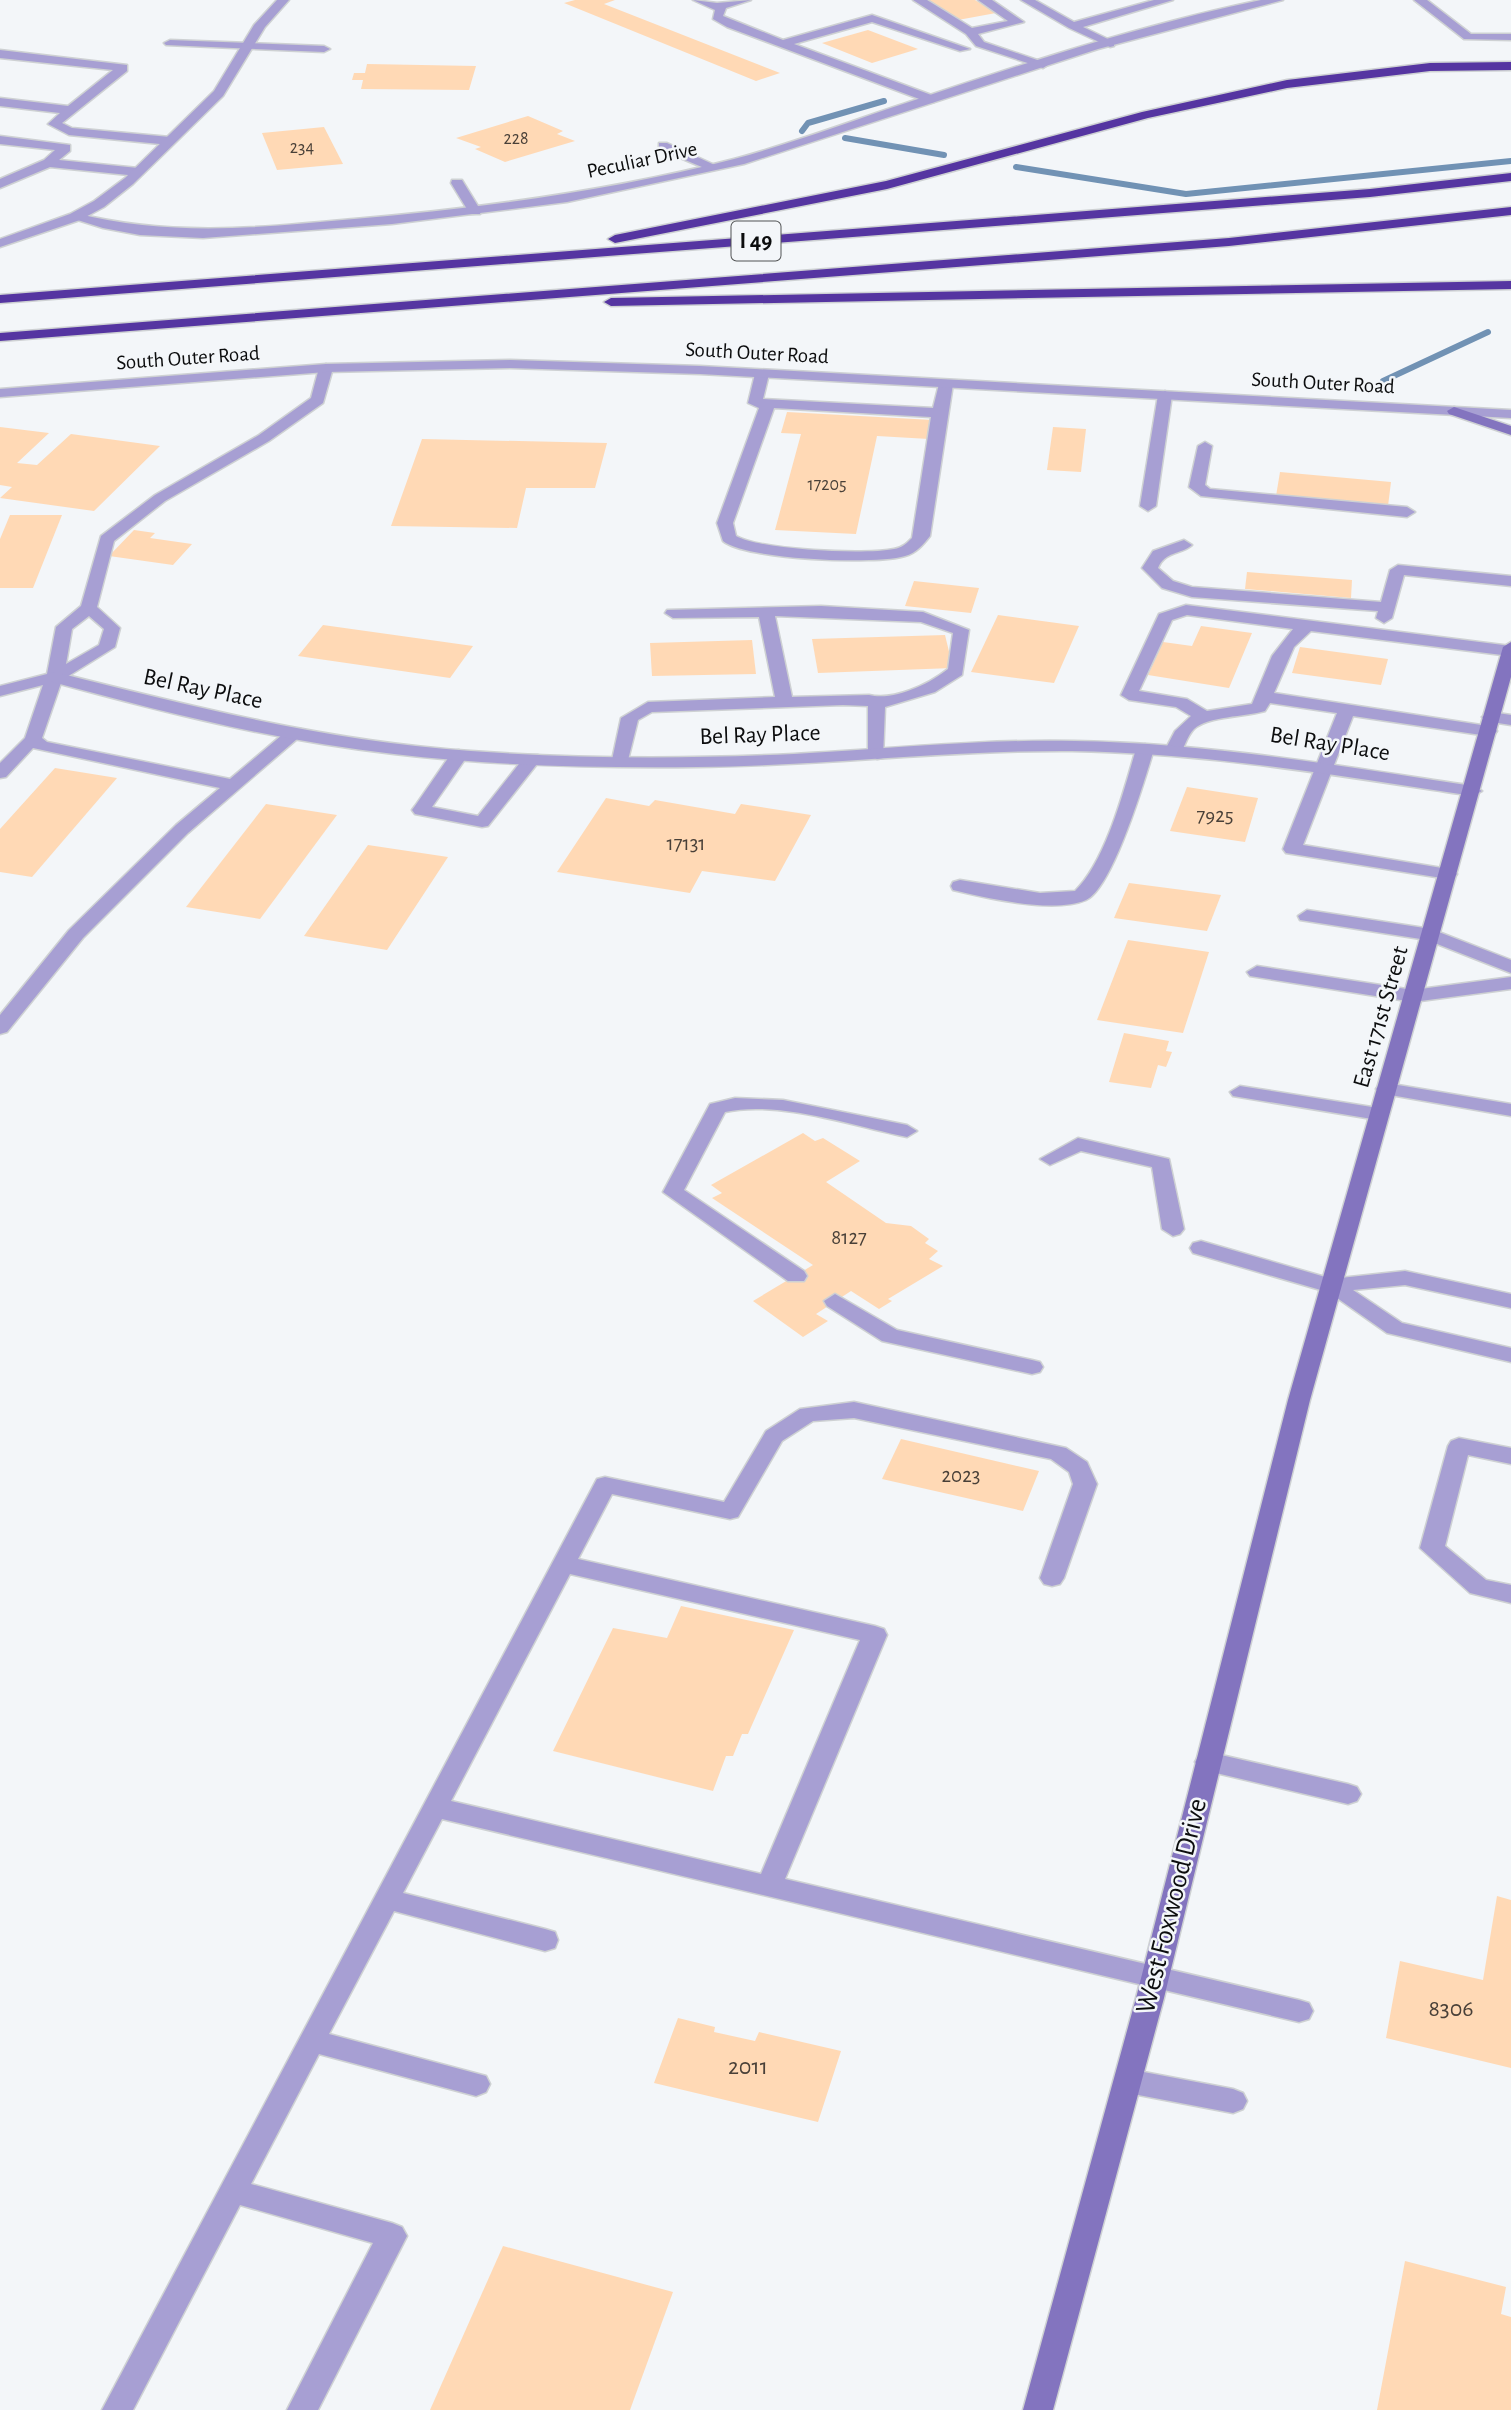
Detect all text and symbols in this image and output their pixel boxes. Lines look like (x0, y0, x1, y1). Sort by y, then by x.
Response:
house number: 228 (504, 130, 528, 148)
street label: Peculiar Drive (585, 138, 699, 182)
house number: 234 (290, 139, 314, 157)
road number: I 49 (732, 222, 780, 260)
street label: South Outer Road (685, 339, 829, 367)
street label: South Outer Road (116, 343, 261, 373)
street label: South Outer Road (1251, 369, 1395, 397)
house number: 17205 (808, 476, 846, 494)
street label: Bel Ray Place (141, 665, 265, 713)
street label: Bel Ray Place (699, 721, 821, 749)
street label: Bel Ray Place (1268, 723, 1392, 765)
house number: 7925 (1197, 805, 1233, 826)
house number: 17131 (666, 833, 706, 854)
street label: East 171st Street (1349, 943, 1413, 1091)
house number: 8127 (831, 1227, 867, 1248)
house number: 2023 (942, 1465, 980, 1486)
street label: West Foxwood Drive (1132, 1796, 1212, 2016)
house number: 8306 (1428, 1997, 1474, 2021)
house number: 2011 (728, 2055, 768, 2079)

